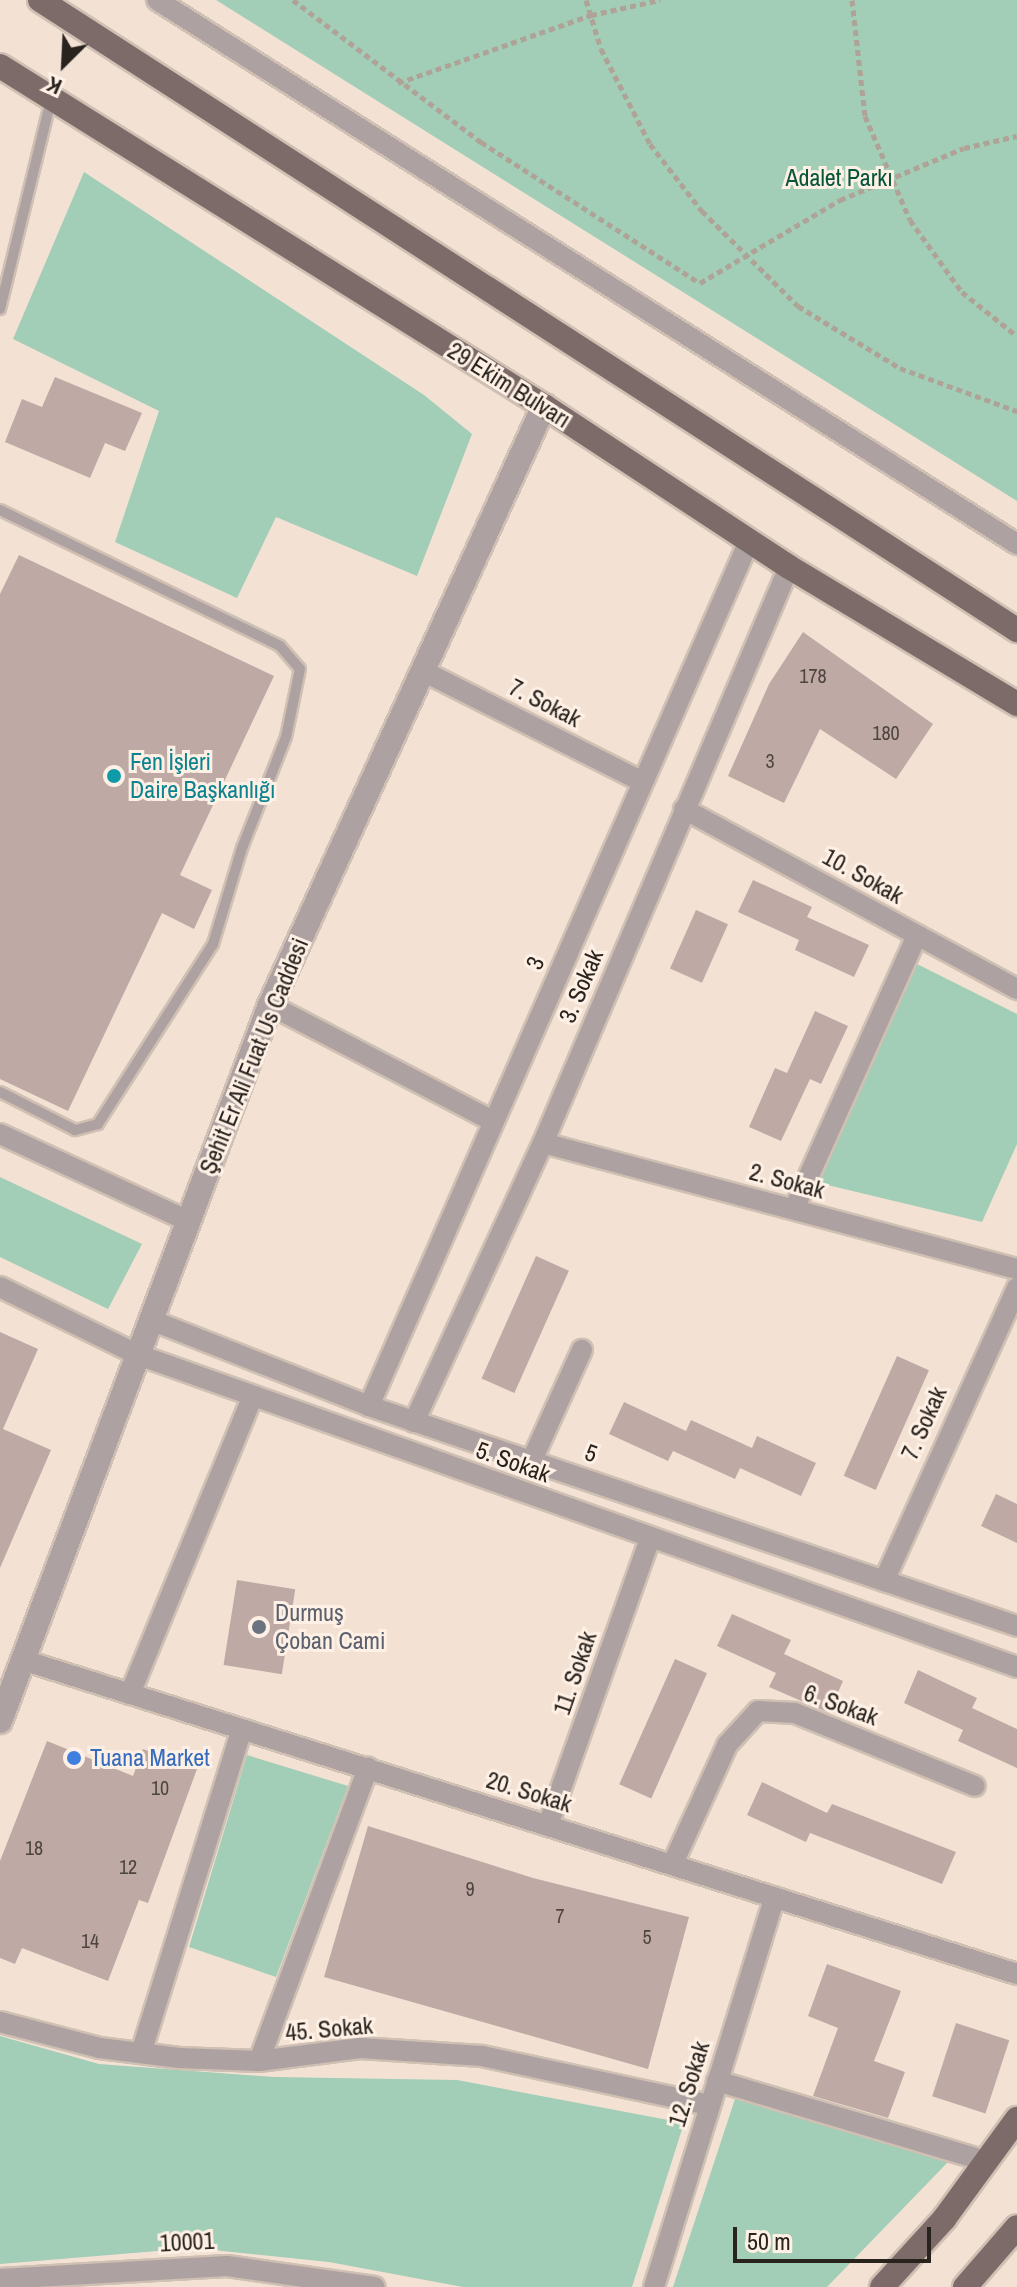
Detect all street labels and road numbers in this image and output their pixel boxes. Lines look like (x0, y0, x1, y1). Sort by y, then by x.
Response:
street label: 29 Ekim Bulvarı (442, 336, 576, 434)
street label: 7. Sokak (504, 673, 586, 733)
street label: 10. Sokak (818, 842, 908, 910)
street label: Şehit Er Ali Fuat Us Caddesi (193, 933, 315, 1179)
street label: 3. Sokak (553, 945, 609, 1027)
street label: 3 (520, 952, 550, 974)
street label: 2. Sokak (746, 1157, 828, 1205)
street label: 7. Sokak (895, 1382, 953, 1464)
street label: 5. Sokak (472, 1435, 554, 1489)
street label: 5 (581, 1438, 601, 1468)
street label: 11. Sokak (547, 1628, 603, 1718)
street label: 6. Sokak (800, 1678, 882, 1732)
street label: 20. Sokak (483, 1765, 575, 1819)
street label: 45. Sokak (284, 2011, 374, 2047)
street label: 12. Sokak (662, 2038, 716, 2130)
street label: 10001 (159, 2226, 215, 2258)

